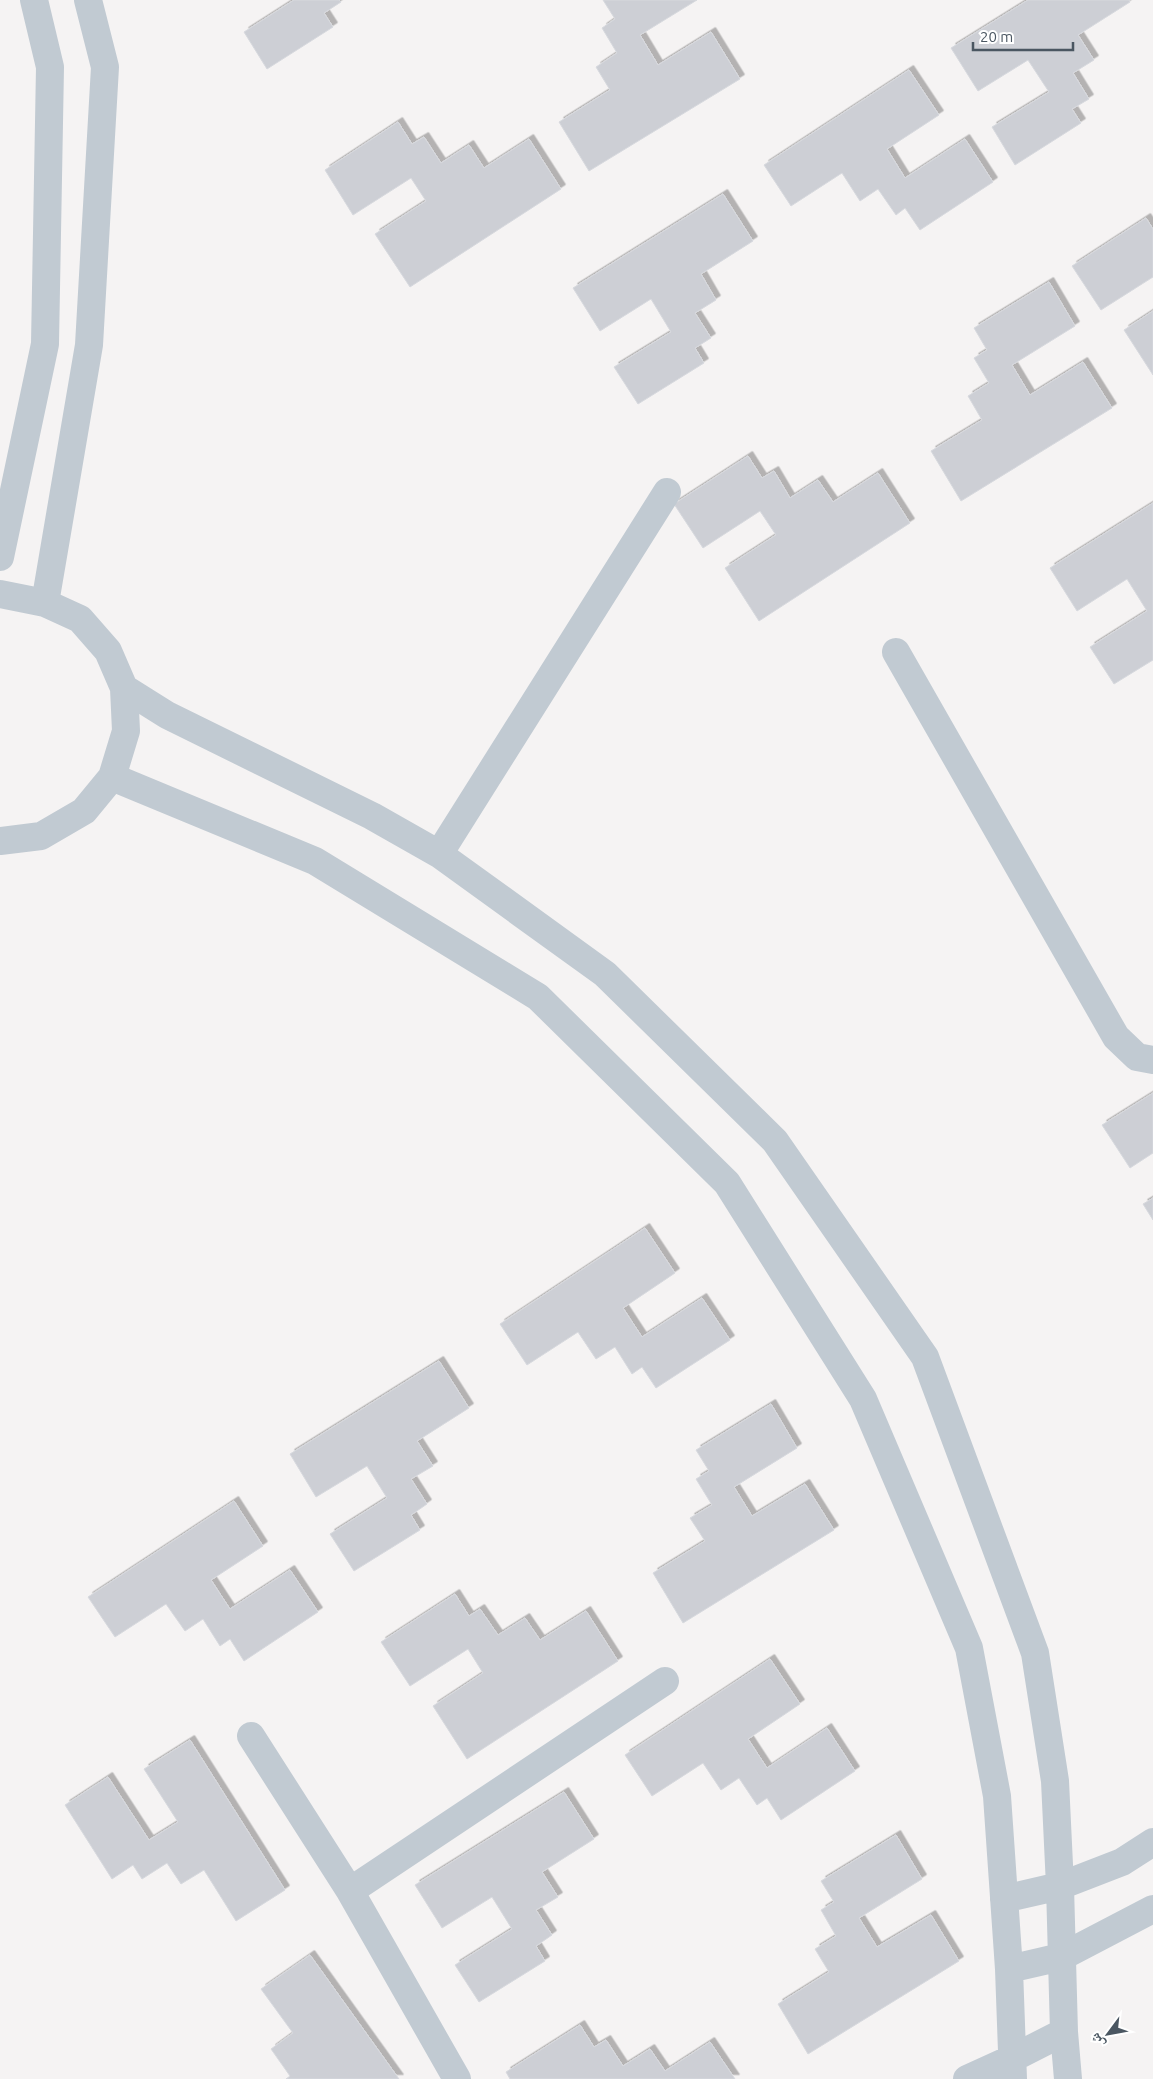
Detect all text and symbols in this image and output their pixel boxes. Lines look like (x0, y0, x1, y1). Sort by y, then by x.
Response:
scale bar (973, 20, 1073, 52)
text: 20 m (980, 28, 1013, 45)
north arrow (1083, 2009, 1133, 2059)
text: ش (1086, 2030, 1109, 2051)

